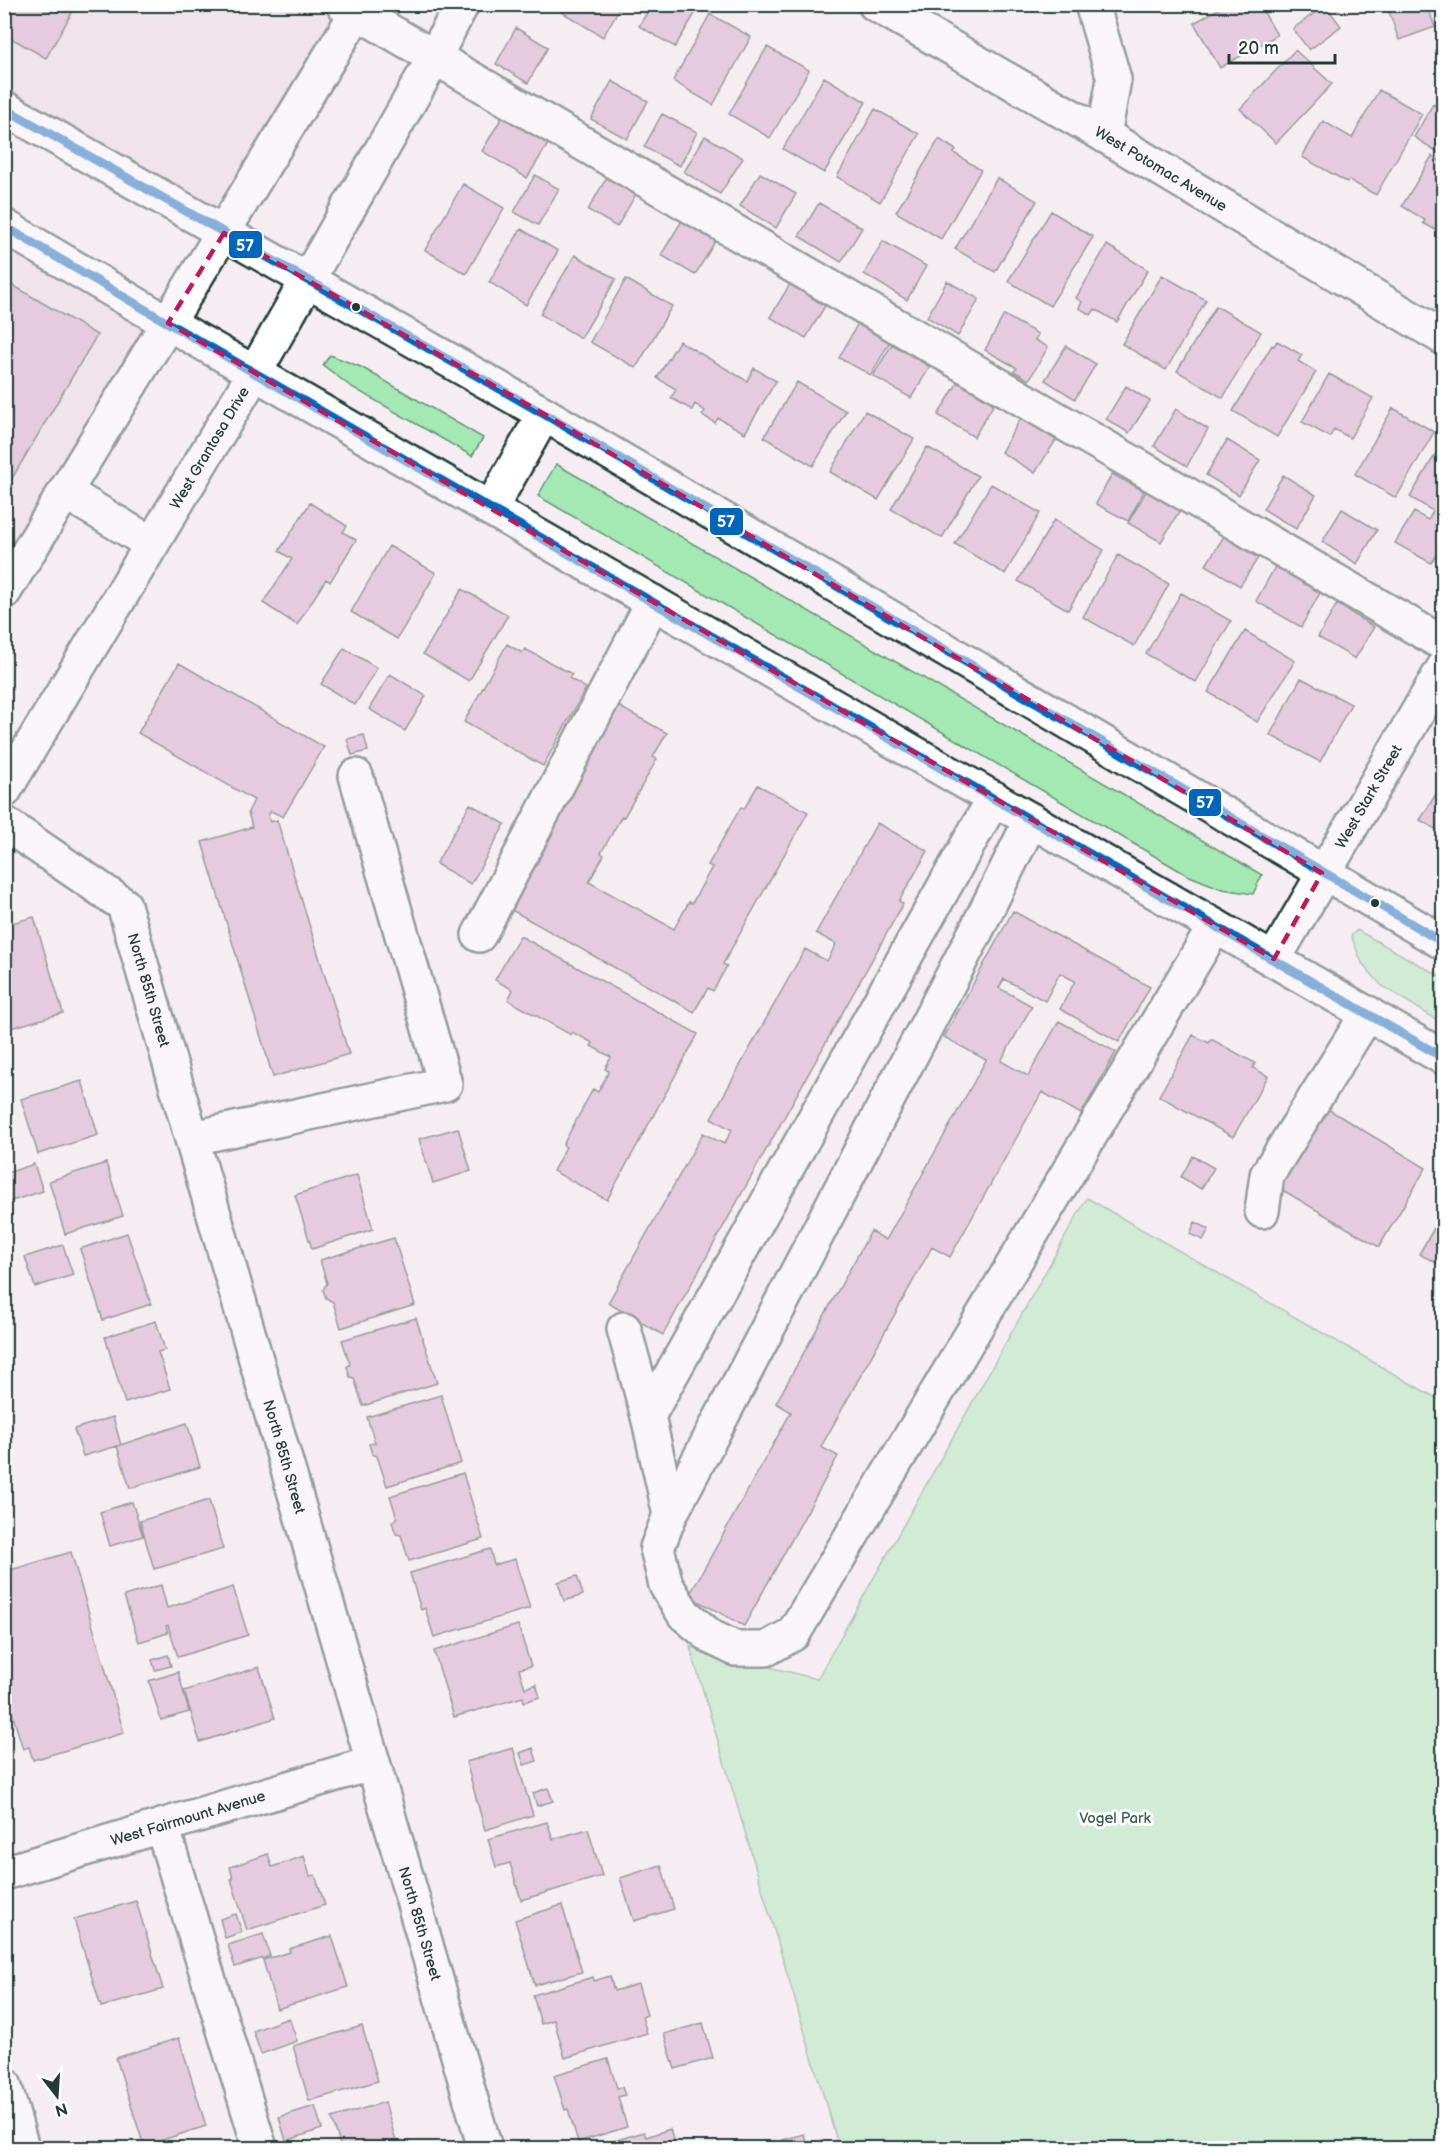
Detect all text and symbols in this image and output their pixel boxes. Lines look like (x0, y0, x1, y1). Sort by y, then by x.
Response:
scale bar (1229, 27, 1336, 65)
text: 20 m (1238, 38, 1279, 59)
street label: West Potomac Avenue (1091, 123, 1230, 216)
line badge: 57 (228, 230, 263, 259)
text: 57 (236, 237, 254, 256)
unlabelled marker (350, 301, 362, 313)
street label: West Grantosa Drive (166, 383, 254, 513)
line badge: 57 (709, 507, 744, 536)
text: 57 (717, 513, 735, 532)
street label: West Stark Street (1331, 741, 1407, 852)
line badge: 57 (1188, 788, 1222, 817)
text: 57 (1196, 794, 1214, 813)
unlabelled marker (1369, 897, 1381, 909)
street label: North 85th Street (123, 931, 174, 1050)
street label: North 85th Street (258, 1398, 309, 1517)
street label: West Fairmount Avenue (109, 1787, 268, 1851)
park label: Vogel Park (1079, 1809, 1151, 1828)
street label: North 85th Street (394, 1865, 445, 1983)
north arrow (27, 2066, 87, 2126)
text: N (52, 2098, 69, 2120)

